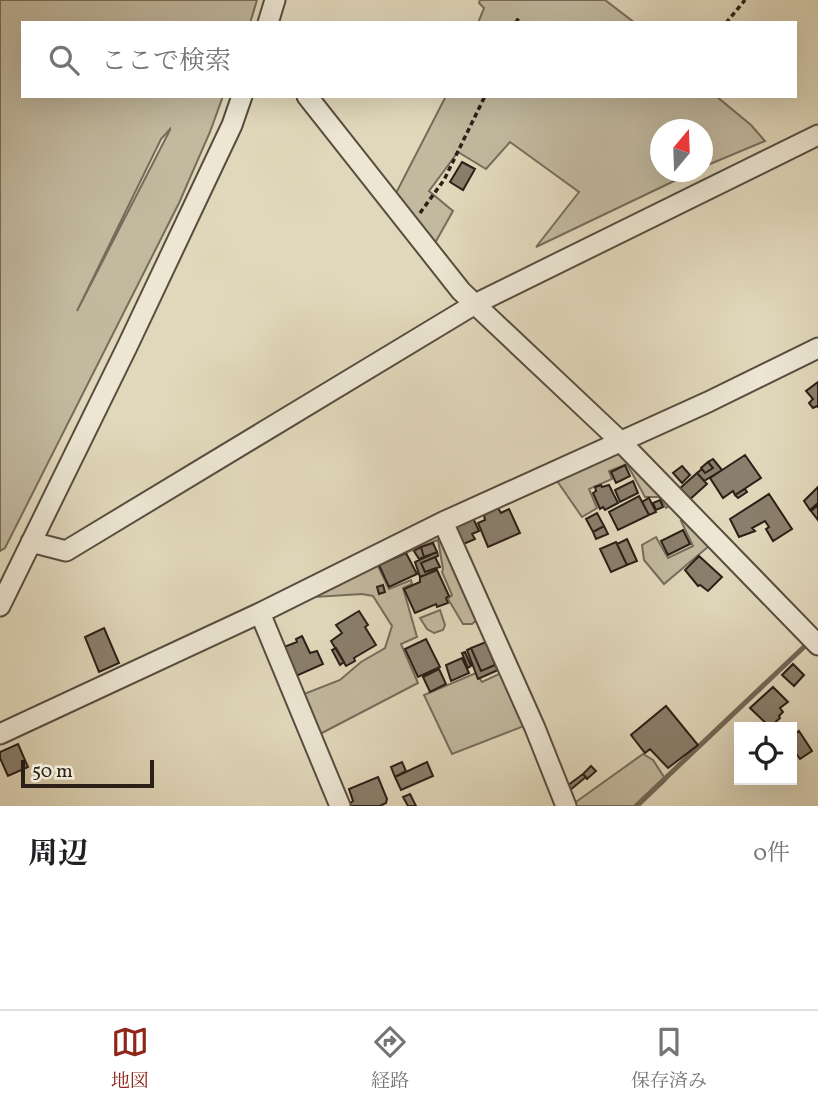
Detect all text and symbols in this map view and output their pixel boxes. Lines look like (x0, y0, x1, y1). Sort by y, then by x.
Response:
search box (21, 21, 797, 98)
icon: search (45, 41, 83, 79)
text: ここで検索 (101, 44, 231, 80)
north arrow (650, 119, 713, 182)
map controls (734, 722, 797, 785)
button: locate (734, 722, 797, 785)
scale bar (21, 757, 154, 789)
text: 50 m (32, 759, 73, 785)
text: 周辺 (28, 834, 88, 876)
text: 0件 (753, 838, 790, 870)
tab: 地図 (111, 1023, 149, 1095)
tab: 経路 (371, 1023, 409, 1095)
tab: 保存済み (631, 1023, 707, 1095)

